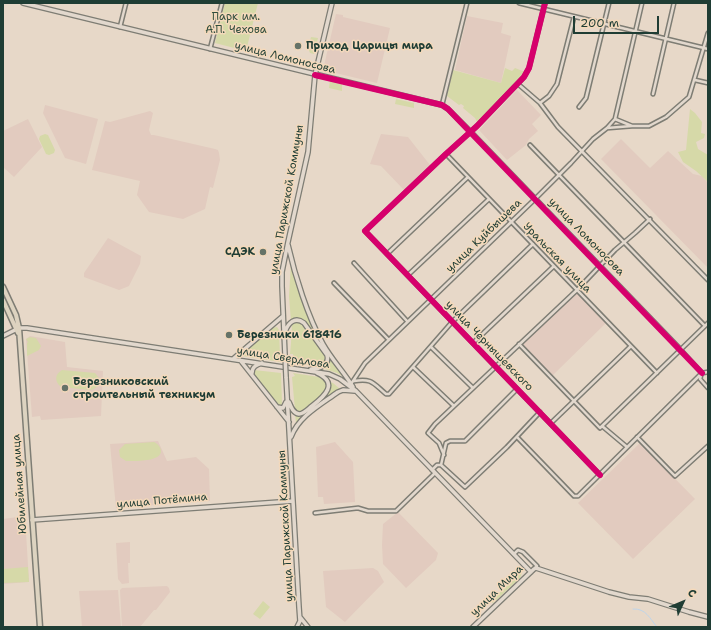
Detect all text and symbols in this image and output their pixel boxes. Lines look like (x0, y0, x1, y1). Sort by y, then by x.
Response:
scale bar (575, 8, 661, 34)
park label: Парк им. А.П. Чехова (205, 10, 267, 36)
text: 200 m (580, 15, 619, 31)
street label: улица Ломоносова (233, 39, 337, 77)
place label: Приход Царицы мира (306, 39, 433, 53)
marker: Приход Царицы мира (293, 41, 303, 51)
street label: улица Парижской Коммуны (267, 124, 307, 276)
street label: улица Ломоносова (545, 195, 627, 279)
street label: улица Куйбышева (443, 197, 525, 275)
street label: Уральская улица (520, 220, 594, 296)
place label: СДЭК (225, 245, 255, 259)
marker: СДЭК (258, 247, 268, 257)
street label: улица Чернышевского (442, 298, 536, 394)
place label: Березники 618416 (237, 328, 342, 342)
marker: Березники 618416 (224, 330, 234, 340)
street label: улица Свердлова (236, 344, 330, 372)
place label: Березниковский строительный техникум (73, 375, 215, 401)
marker: Березниковский строительный техникум (60, 383, 70, 393)
street label: Юбилейная улица (10, 434, 30, 534)
street label: улица Парижской Коммуны (275, 450, 297, 602)
street label: улица Потёмина (116, 490, 208, 512)
street label: улица Мира (468, 563, 526, 619)
north arrow (663, 582, 703, 622)
text: С (684, 586, 700, 601)

